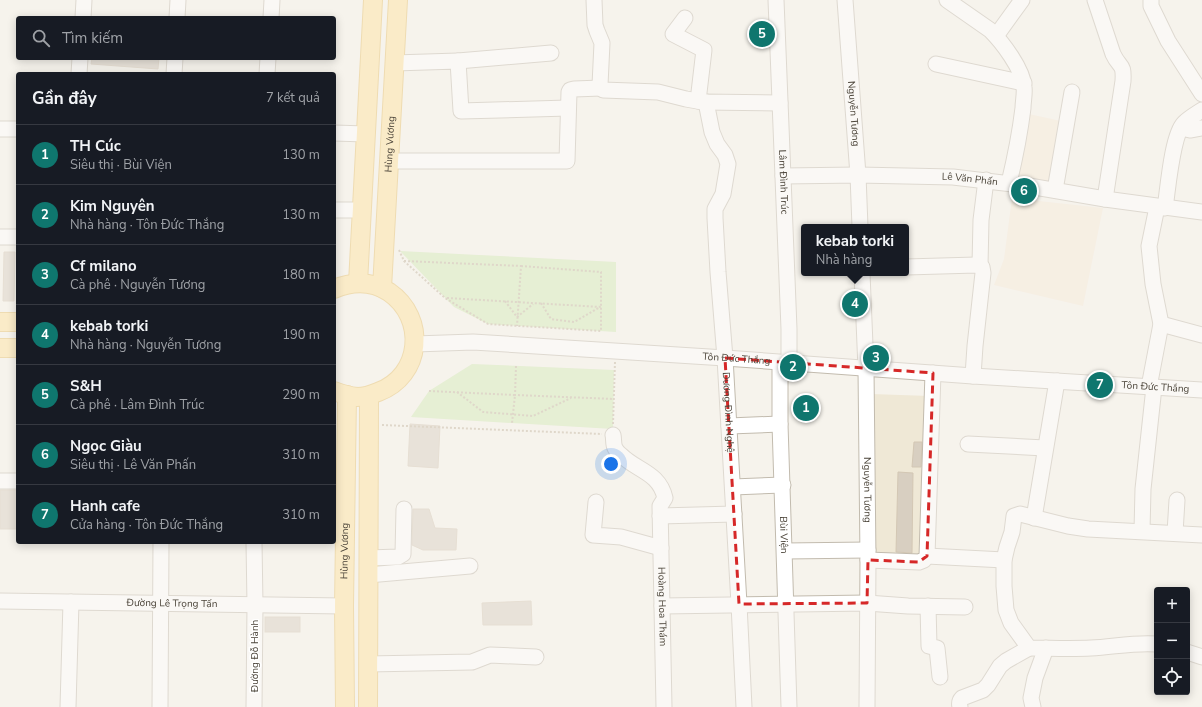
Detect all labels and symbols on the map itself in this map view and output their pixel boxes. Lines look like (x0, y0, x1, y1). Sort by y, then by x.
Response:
pin: 5 (749, 19, 775, 49)
street label: Nguyễn Tương (844, 80, 863, 147)
street label: Hùng Vương (381, 115, 399, 173)
street label: Lâm Đình Trúc (775, 149, 791, 215)
street label: Lê Văn Phấn (942, 170, 999, 189)
pin: 6 (1011, 176, 1037, 206)
pin: 4 (842, 289, 868, 319)
pin: 3 (863, 343, 889, 373)
street label: Tôn Đức Thắng (702, 350, 771, 368)
pin: 2 (780, 352, 806, 382)
pin: 7 (1087, 370, 1113, 400)
street label: Dương Đình Nghệ (719, 372, 737, 453)
street label: Tôn Đức Thắng (1121, 378, 1190, 396)
pin: 1 (793, 393, 819, 423)
your location (601, 454, 621, 474)
street label: Nguyễn Tương (860, 457, 875, 523)
street label: Bùi Viện (776, 516, 791, 554)
street label: Hùng Vương (337, 523, 352, 579)
street label: Hoàng Hoa Thám (654, 567, 670, 647)
street label: Đường Lê Trọng Tấn (125, 596, 217, 611)
street label: Đường Đỗ Hành (248, 620, 262, 693)

